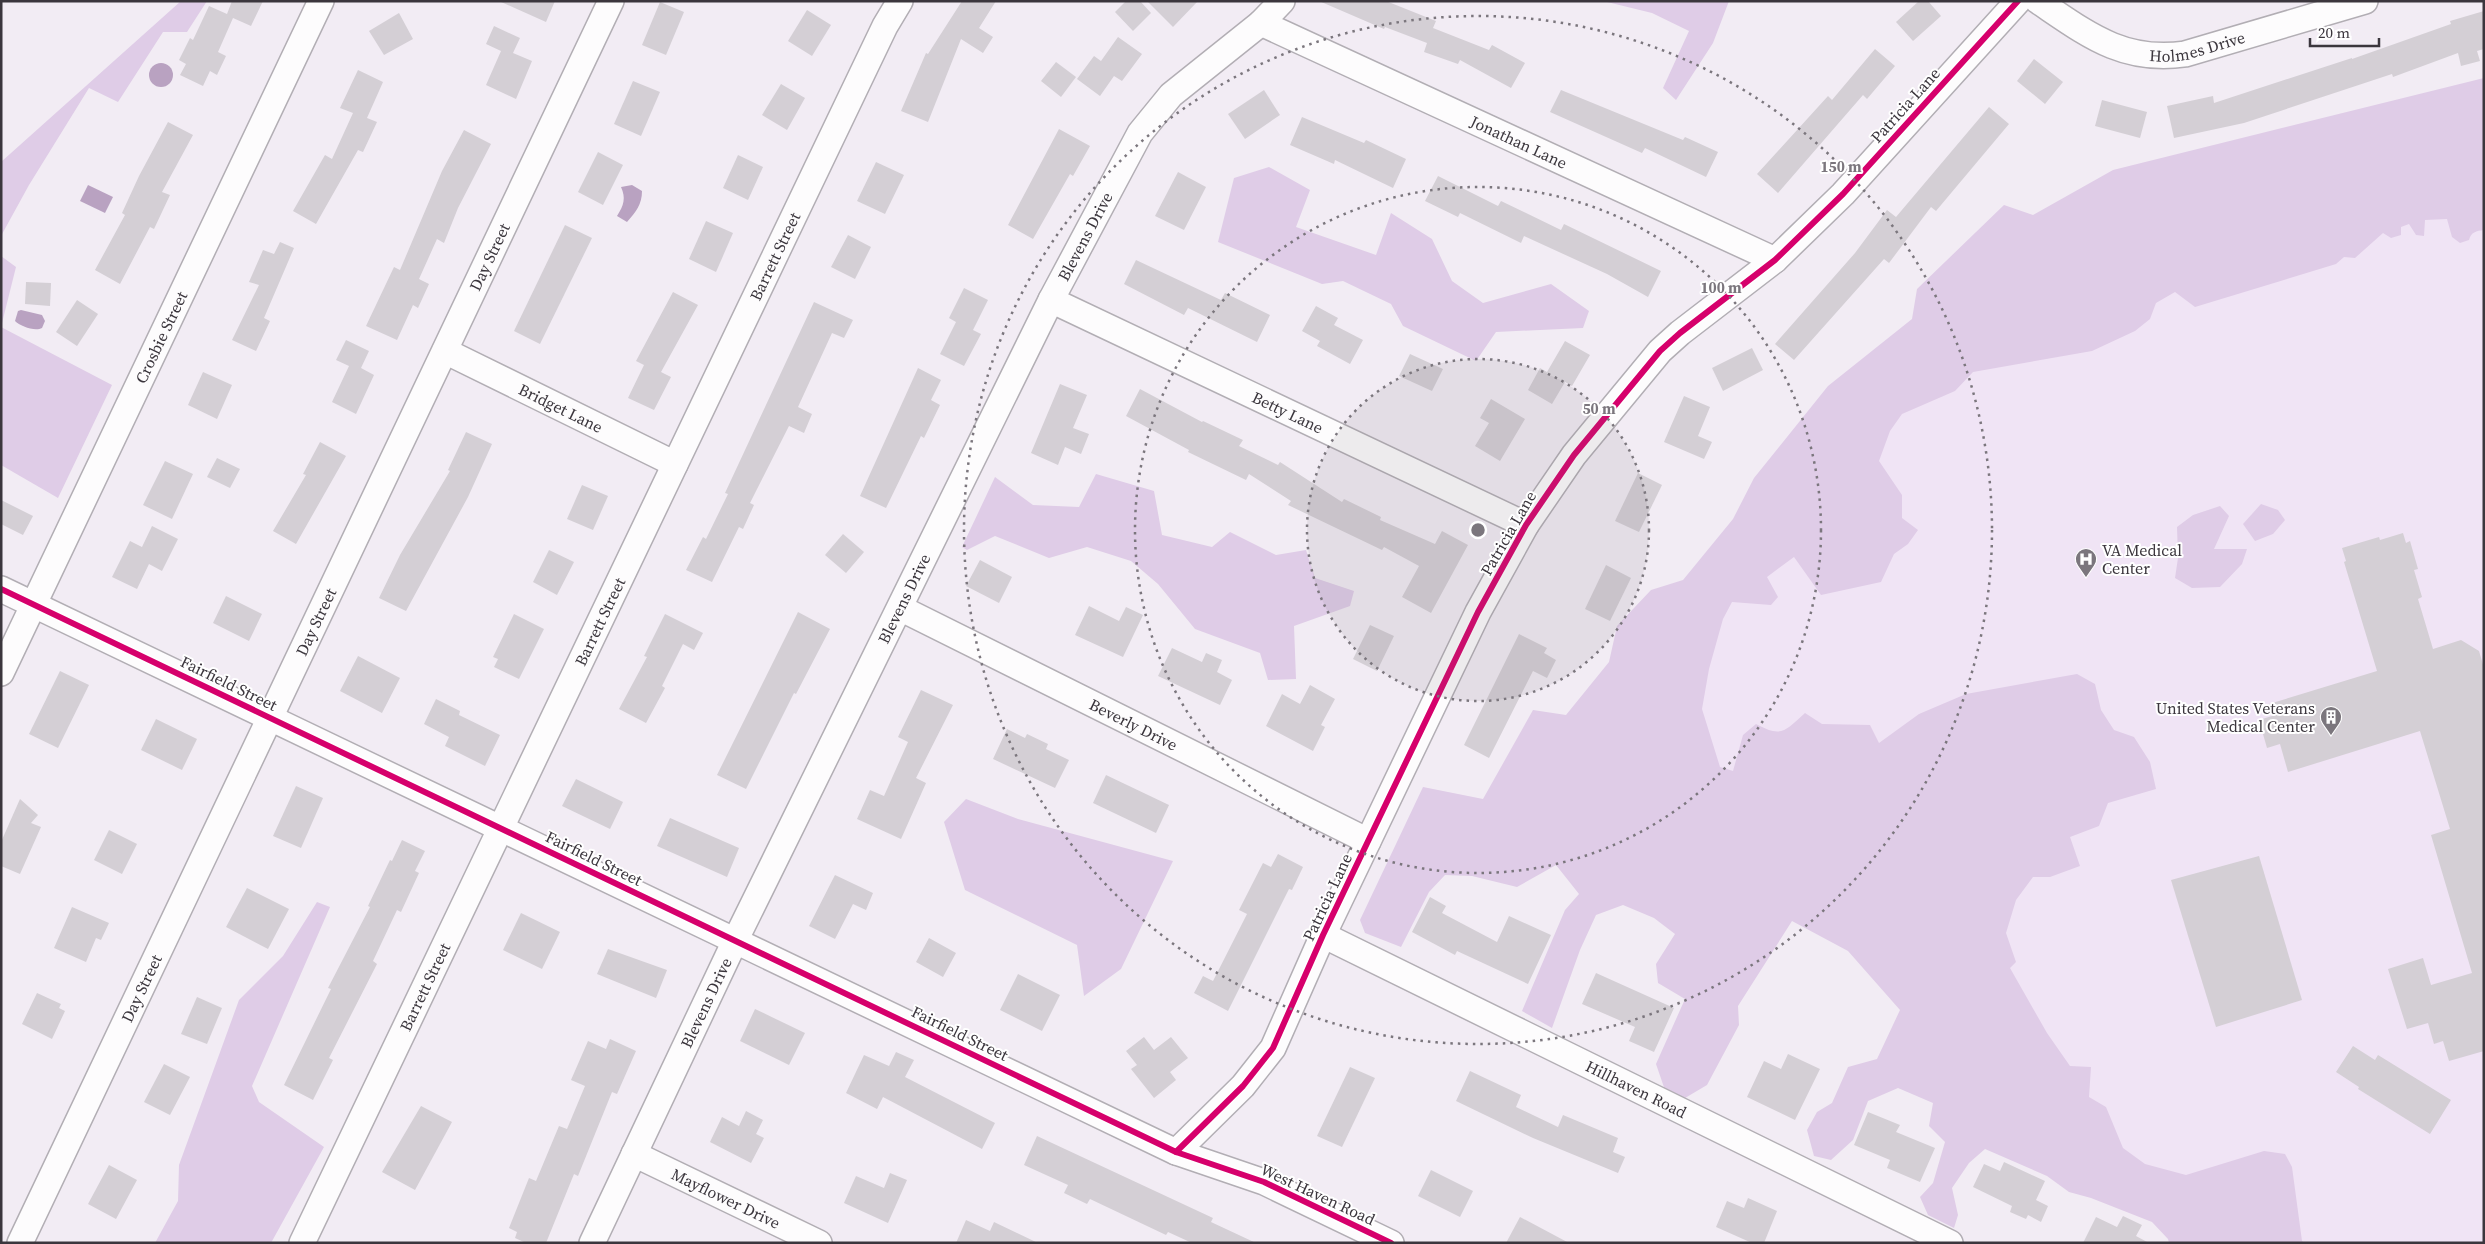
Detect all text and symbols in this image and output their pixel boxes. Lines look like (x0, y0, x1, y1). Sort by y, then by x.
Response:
scale bar (2310, 15, 2379, 47)
text: 20 m (2318, 22, 2350, 43)
street label: Holmes Drive (2149, 26, 2247, 67)
street label: Patricia Lane (1865, 63, 1945, 147)
street label: Jonathan Lane (1466, 110, 1571, 174)
text: 150 m (1820, 156, 1862, 177)
street label: Blevens Drive (1052, 188, 1118, 285)
street label: Barrett Street (744, 208, 806, 304)
street label: Day Street (464, 219, 515, 294)
text: 100 m (1700, 277, 1742, 298)
street label: Crosbie Street (130, 287, 193, 387)
street label: Bridget Lane (515, 378, 607, 438)
street label: Betty Lane (1249, 386, 1327, 438)
text: 50 m (1582, 398, 1616, 419)
street label: Patricia Lane (1475, 487, 1541, 579)
centre of rings (1469, 521, 1487, 539)
place label: VA Medical Center (2102, 539, 2182, 579)
hospital icon: VA Medical Center (2074, 547, 2098, 578)
street label: Blevens Drive (872, 550, 935, 647)
street label: Barrett Street (569, 573, 631, 669)
street label: Day Street (290, 583, 342, 659)
street label: Fairfield Street (177, 650, 282, 716)
street label: Beverly Drive (1086, 693, 1181, 756)
place label: United States Veterans Medical Center (2156, 697, 2315, 737)
building icon: United States Veterans Medical Center (2319, 705, 2343, 736)
street label: Fairfield Street (542, 825, 647, 891)
street label: Patricia Lane (1297, 850, 1357, 944)
street label: Barrett Street (394, 938, 456, 1035)
street label: Day Street (116, 950, 167, 1026)
street label: Blevens Drive (675, 954, 737, 1051)
street label: Fairfield Street (908, 1000, 1013, 1066)
street label: Hillhaven Road (1582, 1055, 1690, 1123)
street label: West Haven Road (1257, 1158, 1379, 1230)
street label: Mayflower Drive (668, 1163, 784, 1234)

